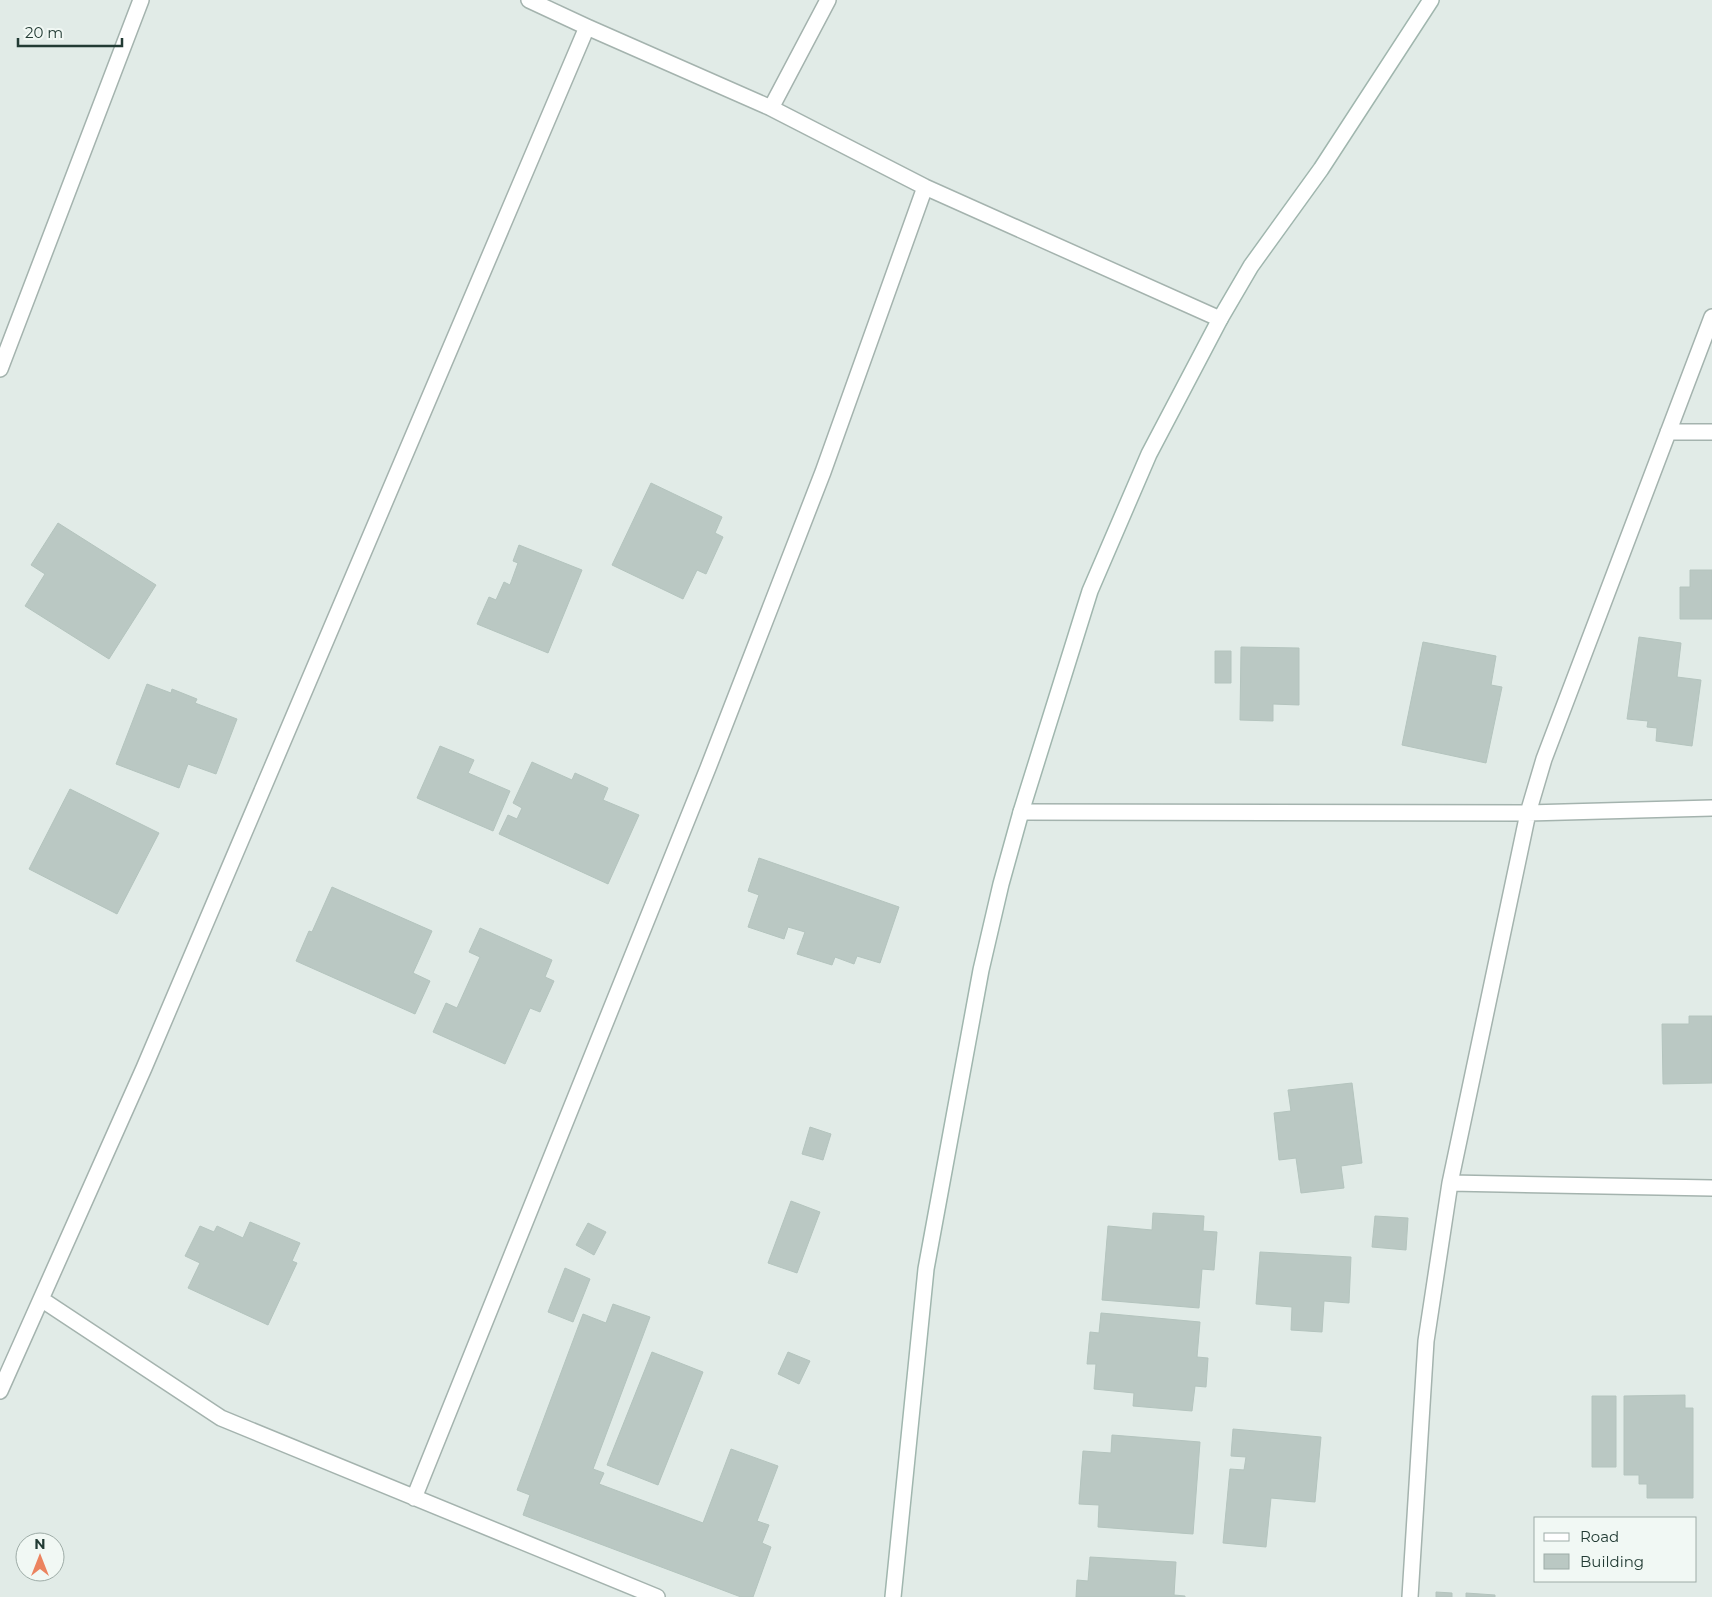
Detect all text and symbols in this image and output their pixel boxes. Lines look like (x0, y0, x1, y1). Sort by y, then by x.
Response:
scale bar (18, 15, 121, 47)
text: 20 m (25, 23, 63, 42)
legend (1534, 1517, 1697, 1582)
text: Road (1580, 1527, 1619, 1546)
north arrow (15, 1532, 65, 1582)
text: N (34, 1535, 46, 1553)
text: Building (1580, 1552, 1644, 1571)

